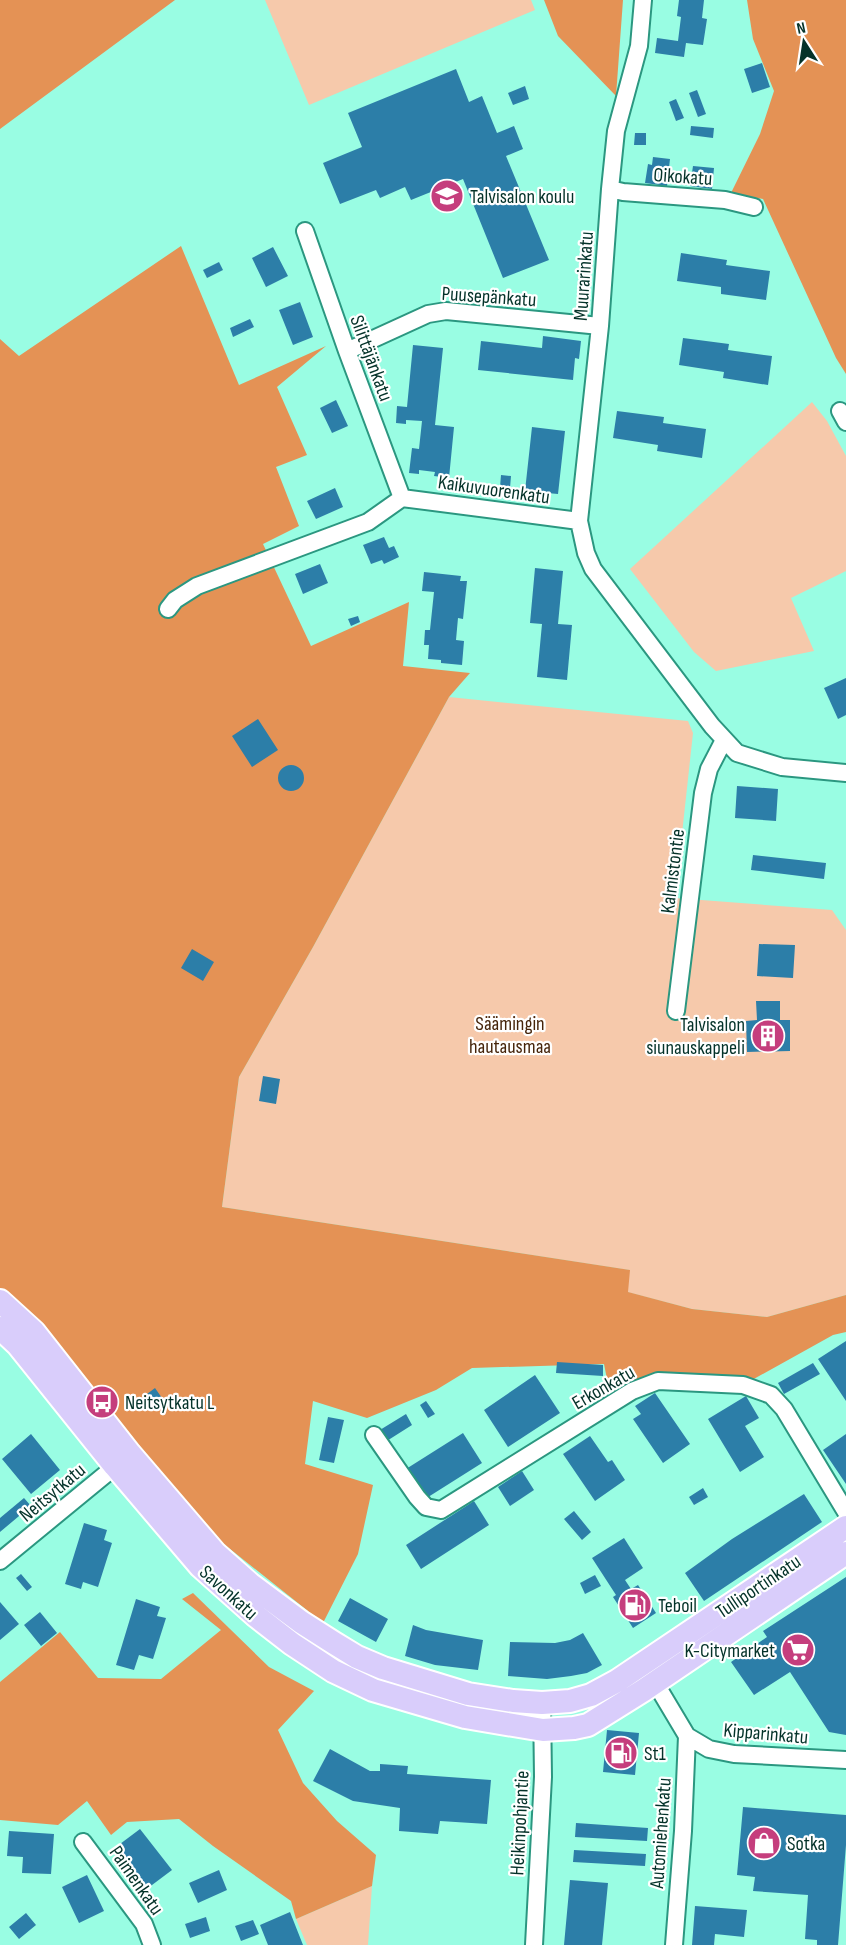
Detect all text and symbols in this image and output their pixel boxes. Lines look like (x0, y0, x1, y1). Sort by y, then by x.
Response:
north arrow (774, 12, 834, 72)
text: N (795, 19, 807, 39)
street label: Oikokatu (653, 163, 713, 191)
school or university icon: Talvisalon koulu (429, 178, 465, 214)
place label: Talvisalon koulu (470, 185, 574, 209)
street label: Muurarinkatu (569, 231, 599, 322)
street label: Puusepänkatu (441, 282, 537, 312)
street label: Silittäjänkatu (344, 312, 398, 405)
street label: Kaikuvuorenkatu (436, 470, 551, 510)
street label: Kalmistontie (656, 828, 690, 915)
park label: Säämingin hautausmaa (469, 1012, 551, 1059)
place label: Talvisalon siunauskappeli (646, 1013, 745, 1060)
building icon: Talvisalon siunauskappeli (750, 1018, 786, 1054)
street label: Erkonkatu (568, 1360, 639, 1415)
bus stop icon: Neitsytkatu L (84, 1384, 120, 1420)
place label: Neitsytkatu L (125, 1391, 215, 1415)
street label: Neitsytkatu (15, 1458, 91, 1527)
street label: Tulliportinkatu (711, 1550, 806, 1624)
street label: Savonkatu (194, 1560, 263, 1625)
fuel station icon: Teboil (617, 1587, 653, 1623)
place label: Teboil (658, 1594, 697, 1618)
supermarket icon: K-Citymarket (780, 1632, 816, 1668)
place label: K-Citymarket (684, 1639, 775, 1663)
street label: Kipparinkatu (723, 1718, 809, 1750)
fuel station icon: St1 (603, 1735, 639, 1771)
place label: St1 (644, 1742, 666, 1766)
street label: Heikinpohjantie (505, 1770, 535, 1876)
street label: Automiehenkatu (645, 1777, 677, 1890)
shop icon: Sotka (746, 1825, 782, 1861)
place label: Sotka (787, 1832, 825, 1856)
street label: Paimenkatu (104, 1841, 169, 1920)

